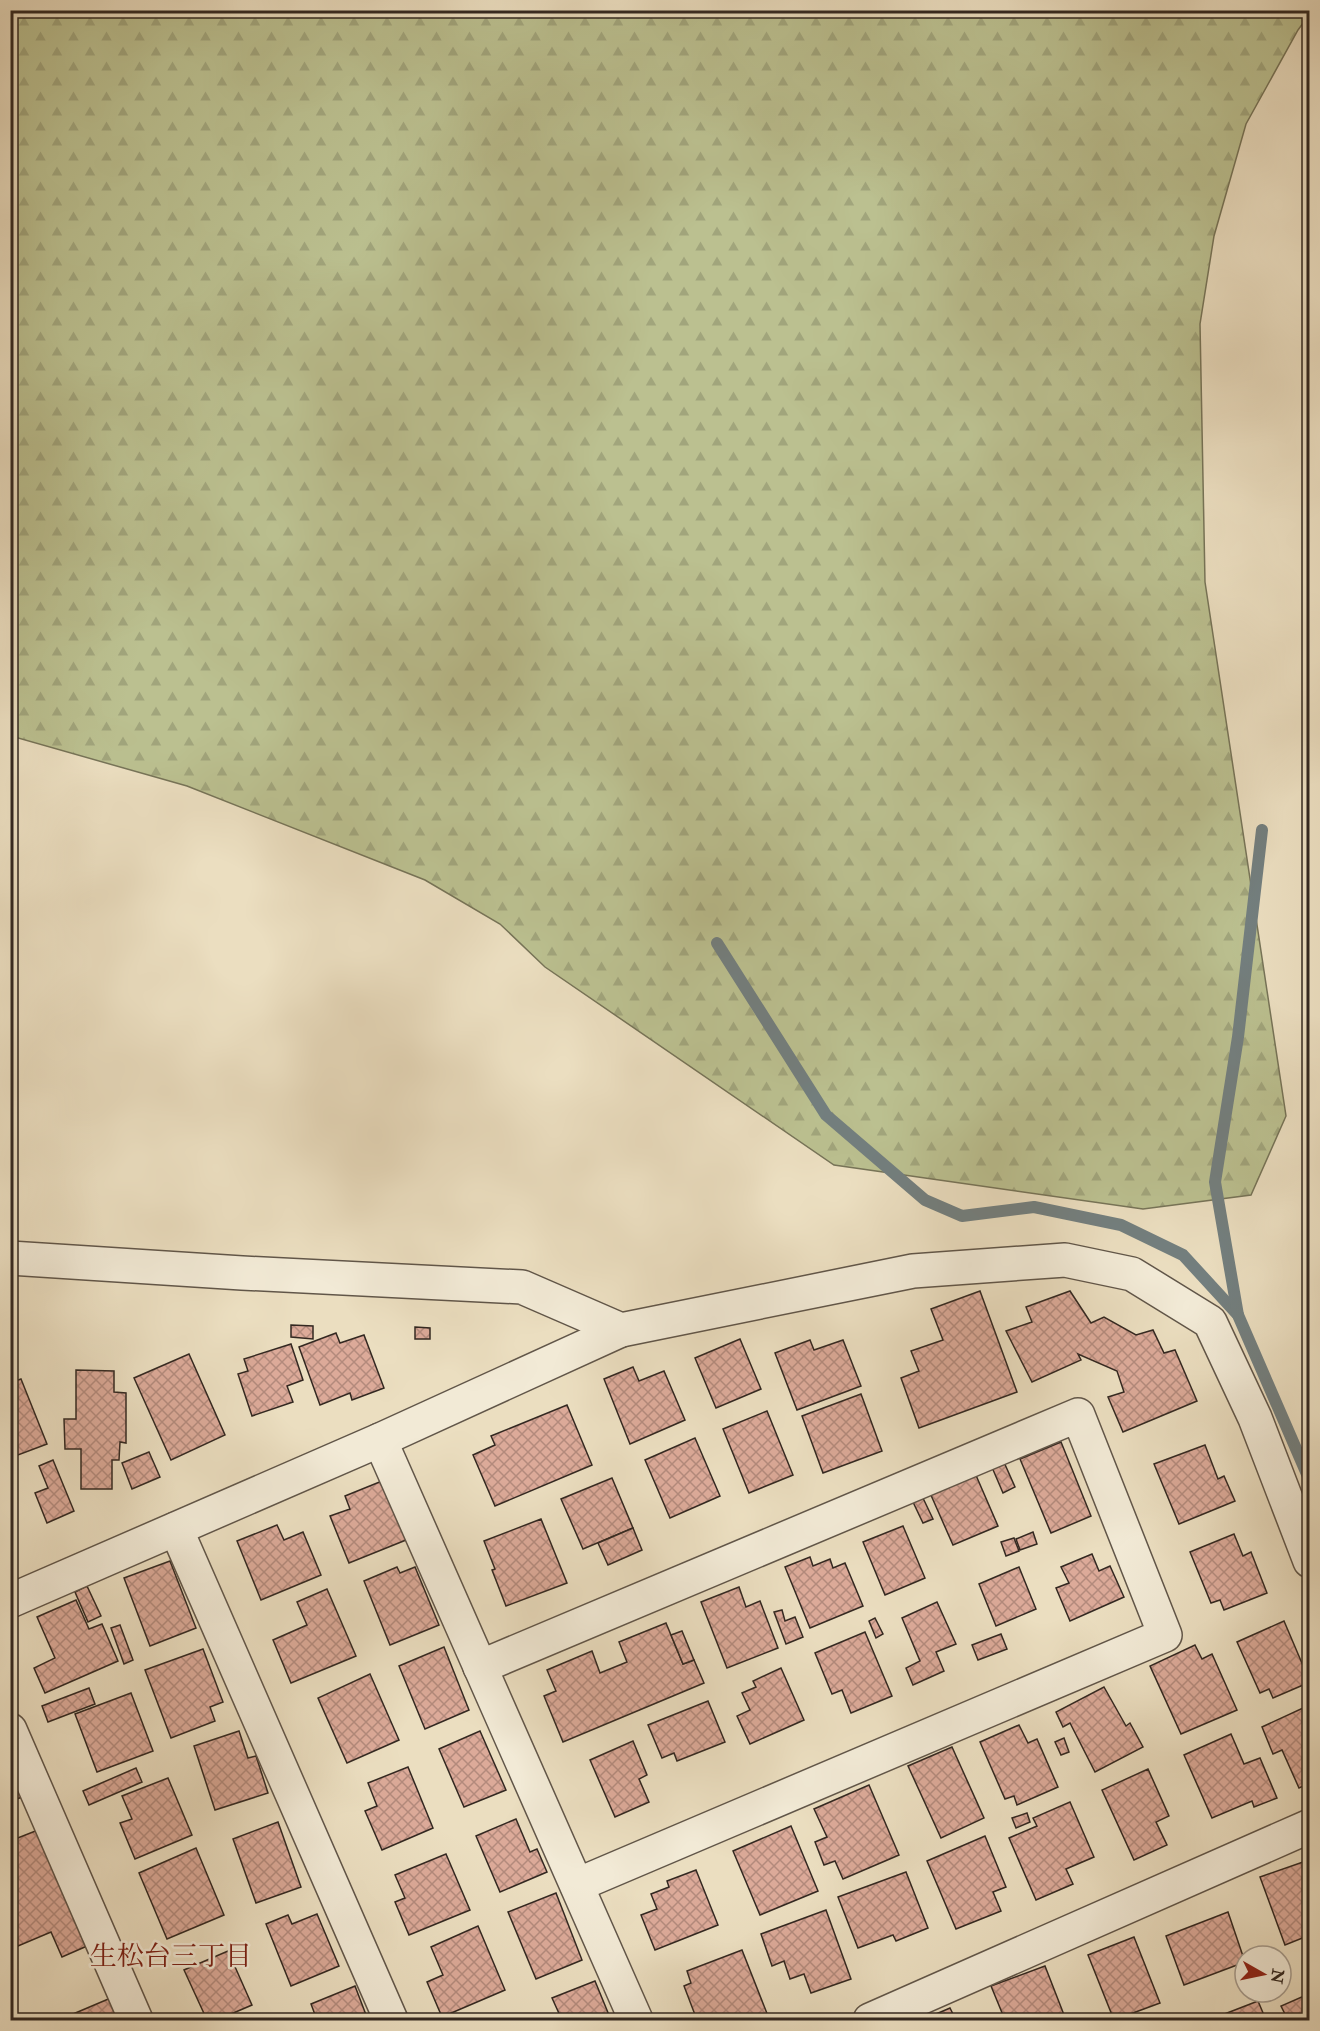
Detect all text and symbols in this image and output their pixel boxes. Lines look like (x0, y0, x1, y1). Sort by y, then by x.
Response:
district label: 生松台三丁目 (90, 1940, 252, 1973)
north arrow (1233, 1944, 1293, 2004)
text: N (1266, 1967, 1288, 1985)

